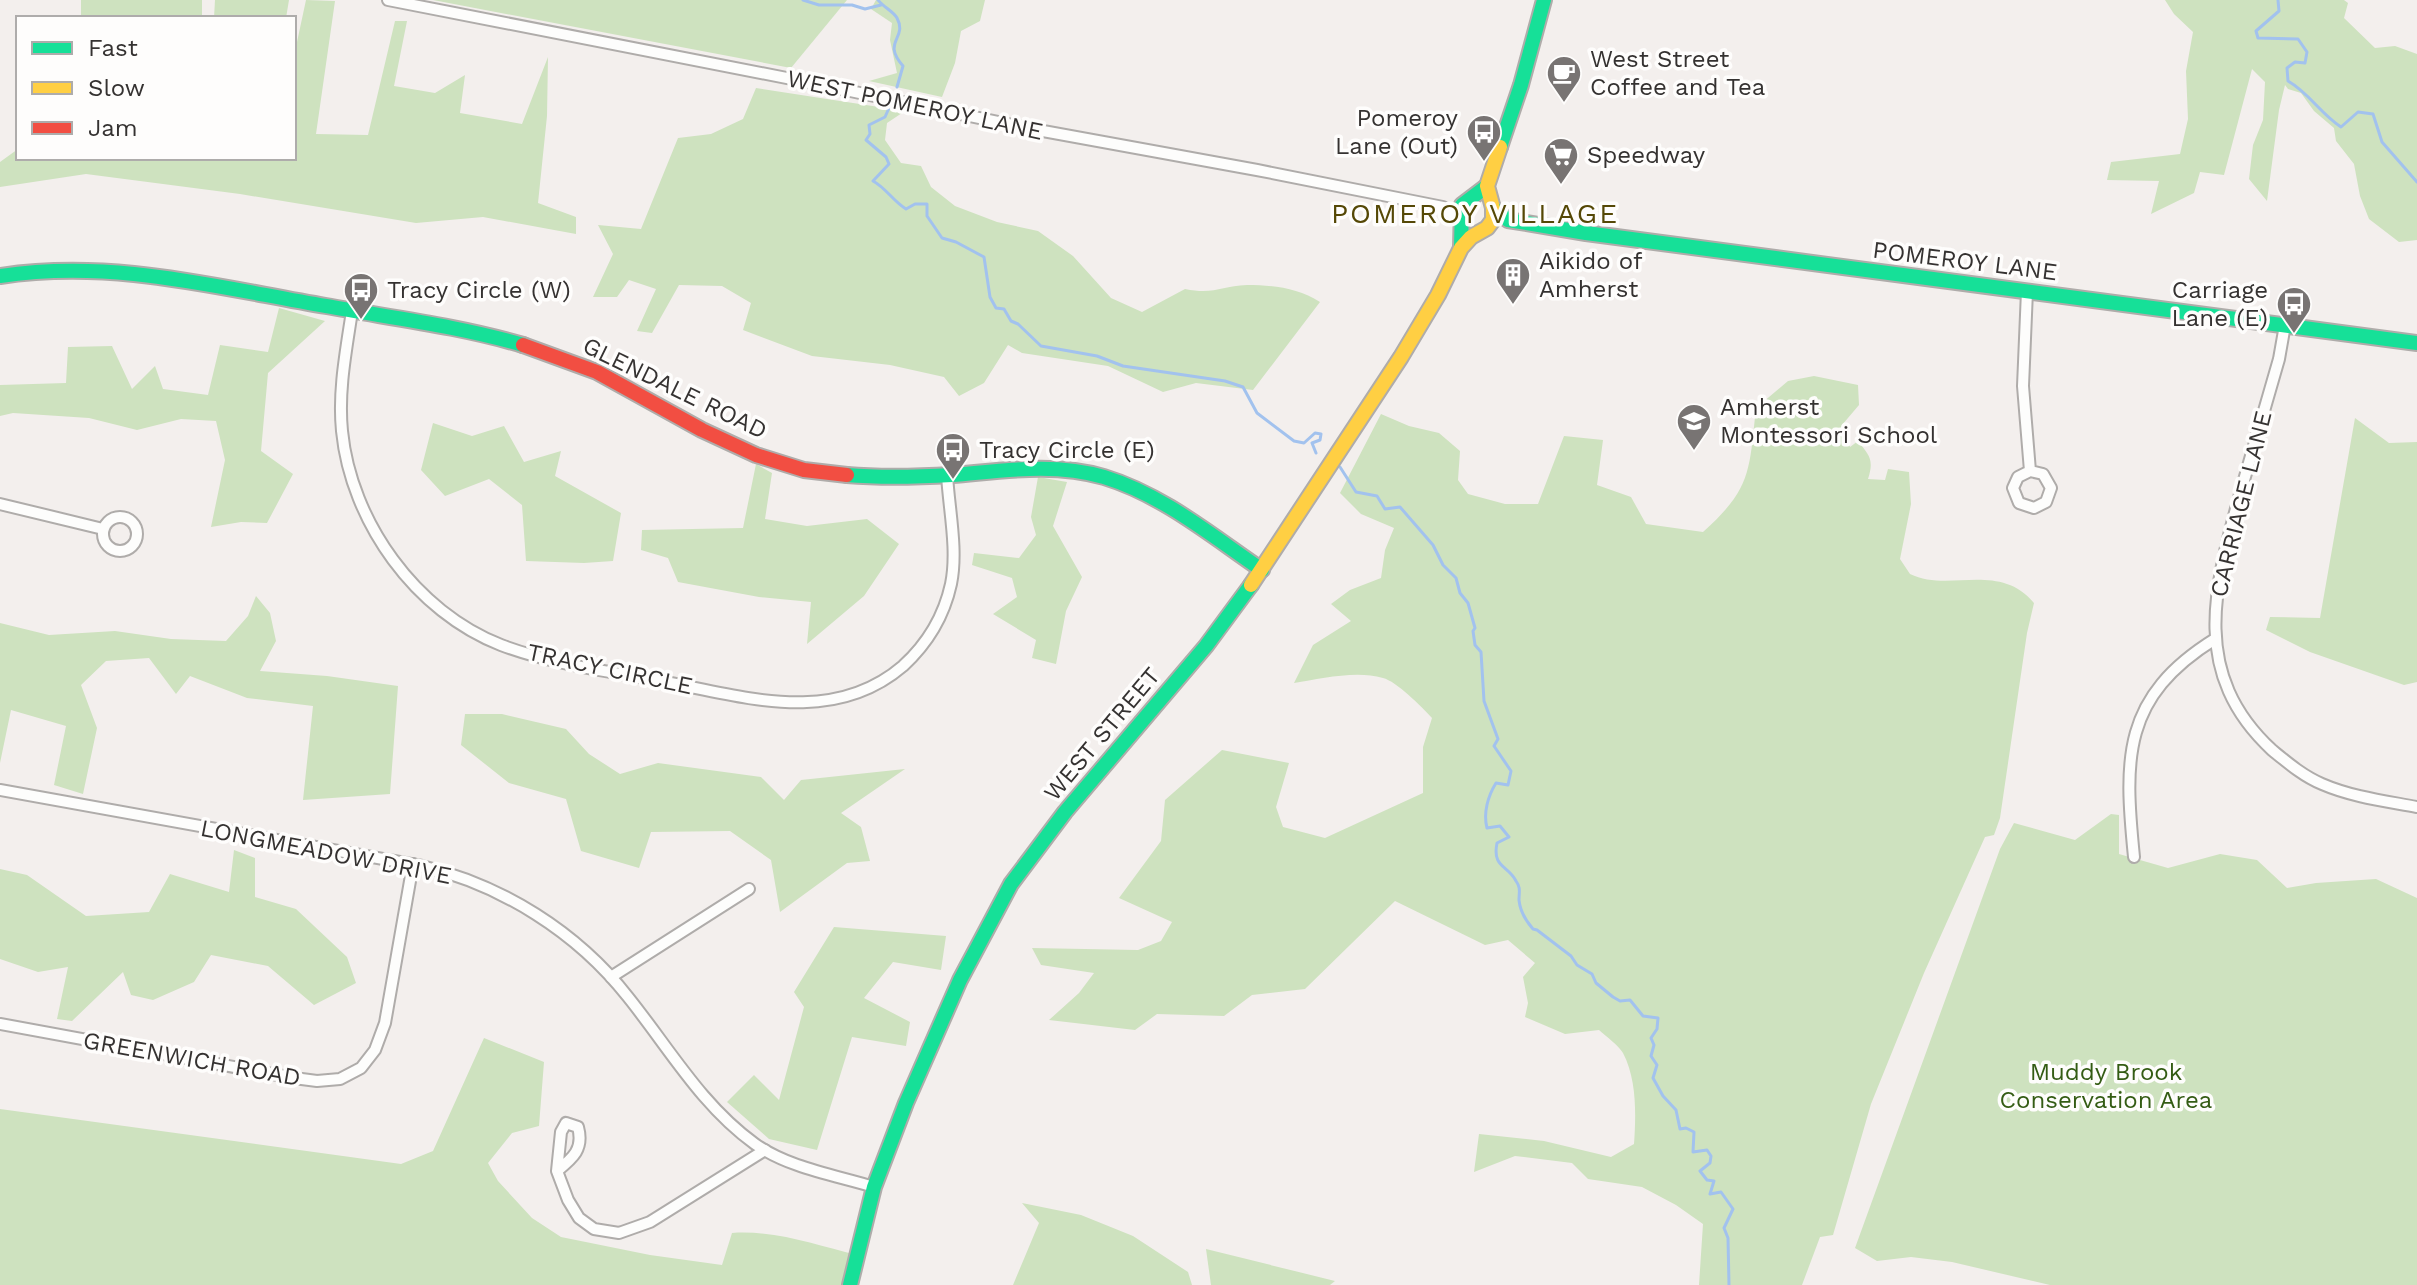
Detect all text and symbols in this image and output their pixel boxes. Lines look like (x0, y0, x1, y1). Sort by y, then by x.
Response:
legend (16, 16, 296, 160)
text: Fast (88, 34, 138, 62)
place label: West Street Coffee and Tea (1590, 45, 1765, 101)
cafe icon: West Street Coffee and Tea (1545, 54, 1583, 104)
street label: WEST POMEROY LANE (785, 64, 1045, 146)
text: Slow (88, 74, 145, 102)
place label: Pomeroy Lane (Out) (1335, 104, 1459, 160)
bus stop icon: Pomeroy Lane (Out) (1465, 113, 1503, 163)
text: Jam (88, 114, 138, 142)
supermarket icon: Speedway (1542, 136, 1580, 186)
place label: Speedway (1587, 141, 1706, 169)
district label: POMEROY VILLAGE (1331, 197, 1619, 230)
street label: POMEROY LANE (1871, 236, 2059, 286)
place label: Aikido of Amherst (1539, 247, 1643, 303)
building icon: Aikido of Amherst (1494, 256, 1532, 306)
bus stop icon: Tracy Circle (W) (342, 271, 380, 321)
place label: Tracy Circle (W) (387, 276, 571, 304)
place label: Carriage Lane (E) (2171, 276, 2268, 332)
bus stop icon: Carriage Lane (E) (2275, 285, 2313, 335)
street label: GLENDALE ROAD (578, 331, 772, 445)
place label: Amherst Montessori School (1720, 393, 1938, 449)
school or university icon: Amherst Montessori School (1675, 402, 1713, 452)
street label: CARRIAGE LANE (2204, 408, 2278, 600)
bus stop icon: Tracy Circle (E) (934, 431, 972, 481)
place label: Tracy Circle (E) (979, 436, 1155, 464)
street label: TRACY CIRCLE (525, 638, 695, 700)
street label: WEST STREET (1038, 662, 1166, 806)
street label: LONGMEADOW DRIVE (198, 814, 454, 890)
street label: GREENWICH ROAD (81, 1026, 303, 1092)
park label: Muddy Brook Conservation Area (2000, 1058, 2212, 1114)

